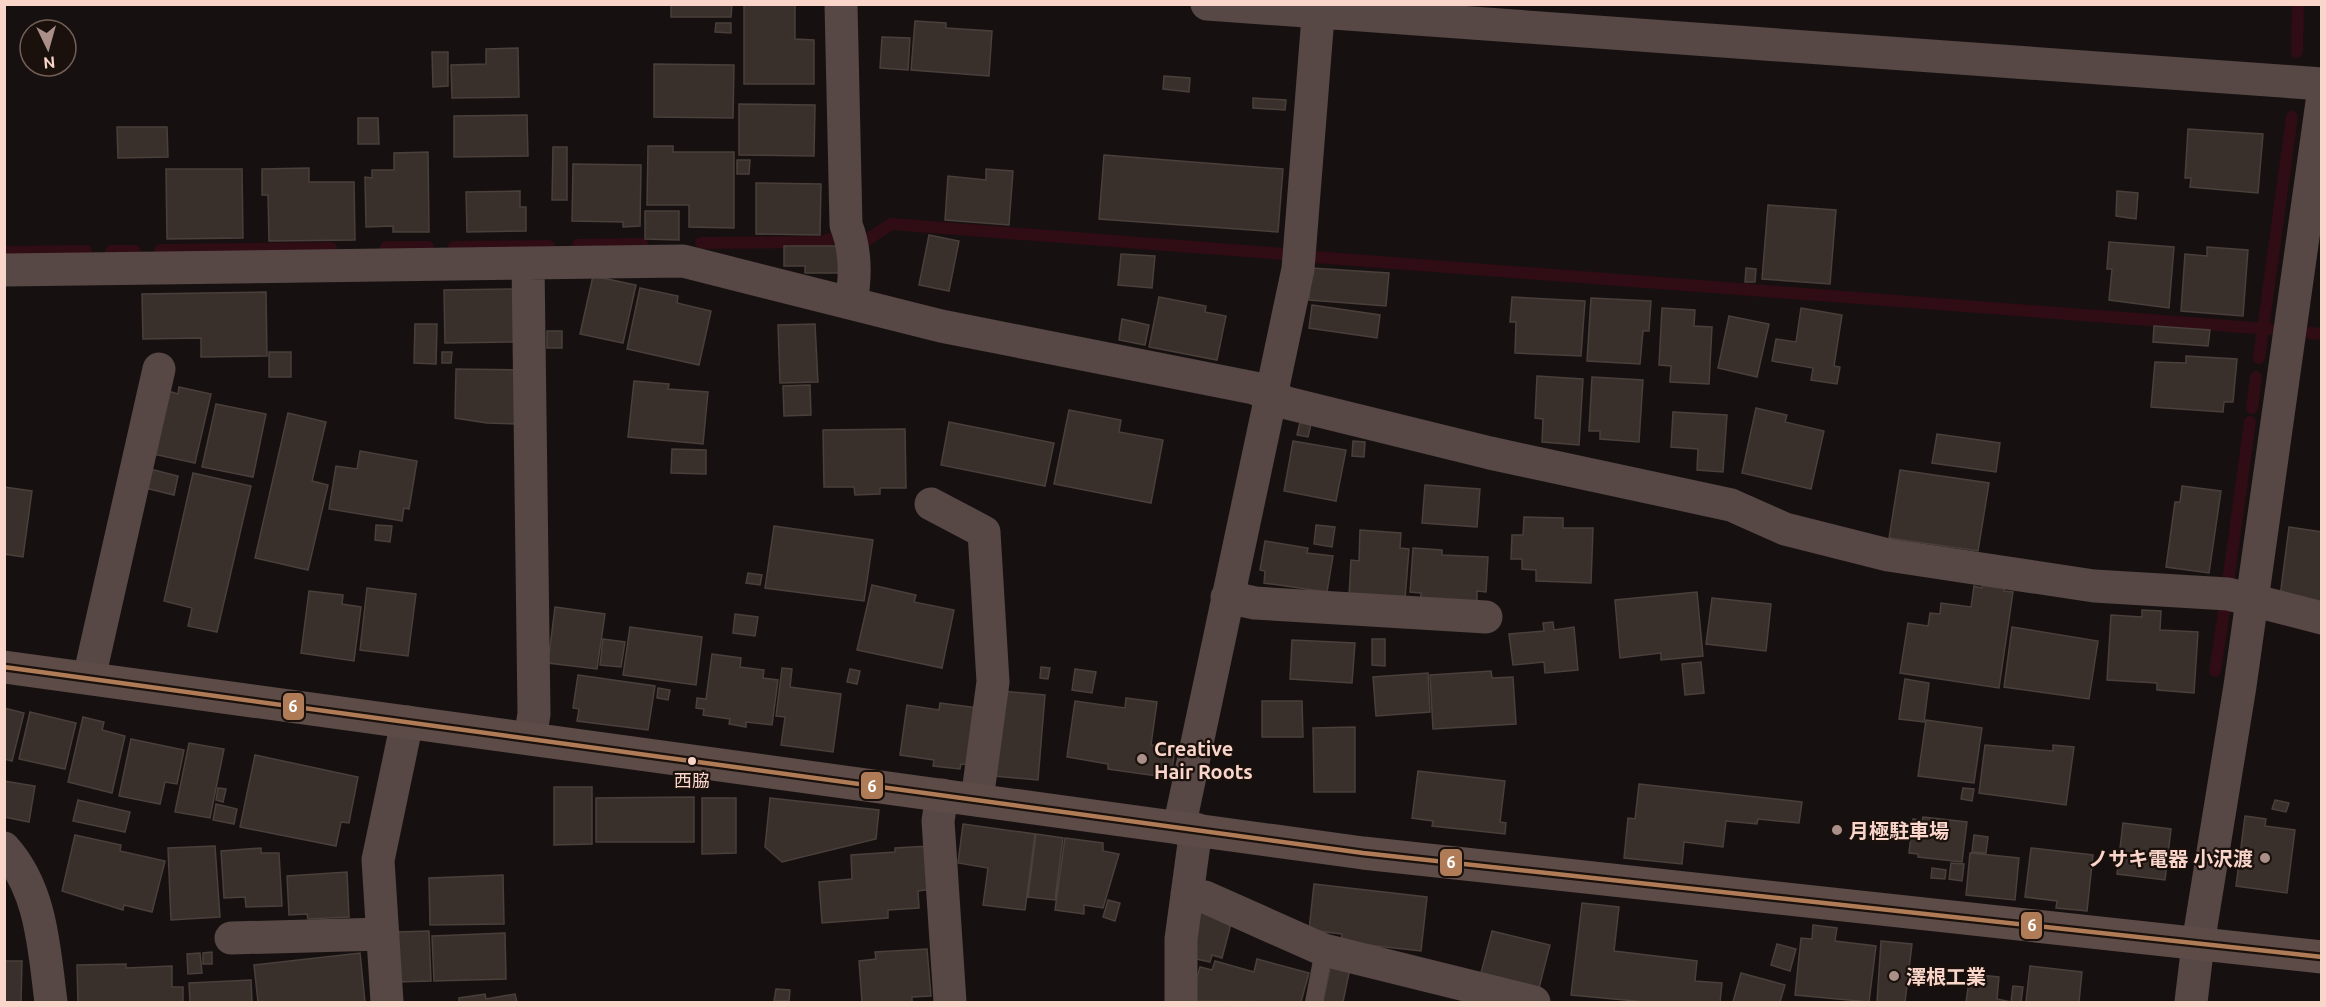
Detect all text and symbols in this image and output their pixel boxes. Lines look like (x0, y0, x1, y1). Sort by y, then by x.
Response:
north arrow (18, 18, 78, 78)
text: N (43, 53, 56, 72)
line badge: 6 (282, 692, 305, 721)
text: 6 (288, 697, 298, 715)
place label: Creative Hair Roots (1154, 737, 1253, 783)
marker: Creative Hair Roots (1135, 752, 1149, 766)
marker: 西脇 (686, 755, 698, 767)
place label: 西脇 (674, 770, 710, 790)
line badge: 6 (860, 771, 884, 800)
text: 6 (867, 777, 877, 795)
place label: 月極駐車場 (1849, 819, 1949, 842)
marker: 月極駐車場 (1830, 823, 1844, 837)
place label: ノサキ電器 小沢渡 (2088, 847, 2253, 870)
line badge: 6 (1439, 848, 1463, 877)
marker: ノサキ電器 小沢渡 (2258, 851, 2272, 865)
text: 6 (1446, 853, 1456, 871)
line badge: 6 (2020, 911, 2043, 940)
text: 6 (2027, 916, 2037, 934)
place label: 澤根工業 (1906, 965, 1986, 988)
marker: 澤根工業 (1887, 969, 1901, 983)

